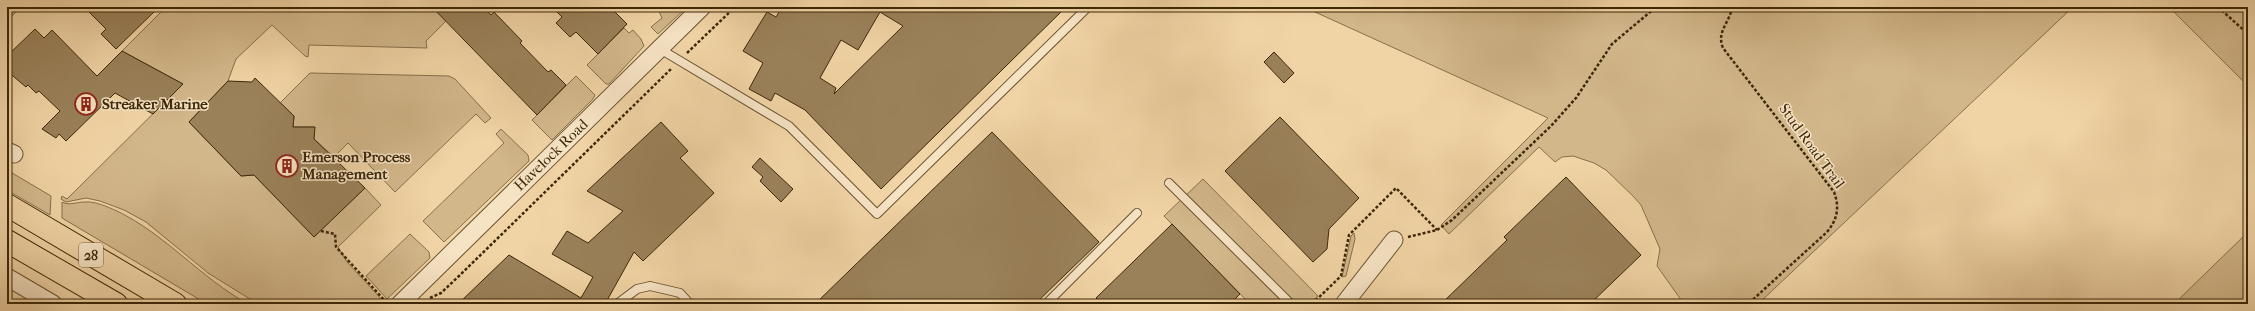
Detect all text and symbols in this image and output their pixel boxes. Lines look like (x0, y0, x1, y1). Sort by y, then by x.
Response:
building icon: Streaker Marine (73, 91, 99, 117)
place label: Streaker Marine (102, 95, 208, 113)
street label: Stud Road Trail (1775, 100, 1849, 192)
street label: Havelock Road (510, 115, 592, 195)
place label: Emerson Process Management (301, 148, 411, 183)
building icon: Emerson Process Management (274, 153, 300, 179)
road number: 28 (79, 243, 103, 267)

